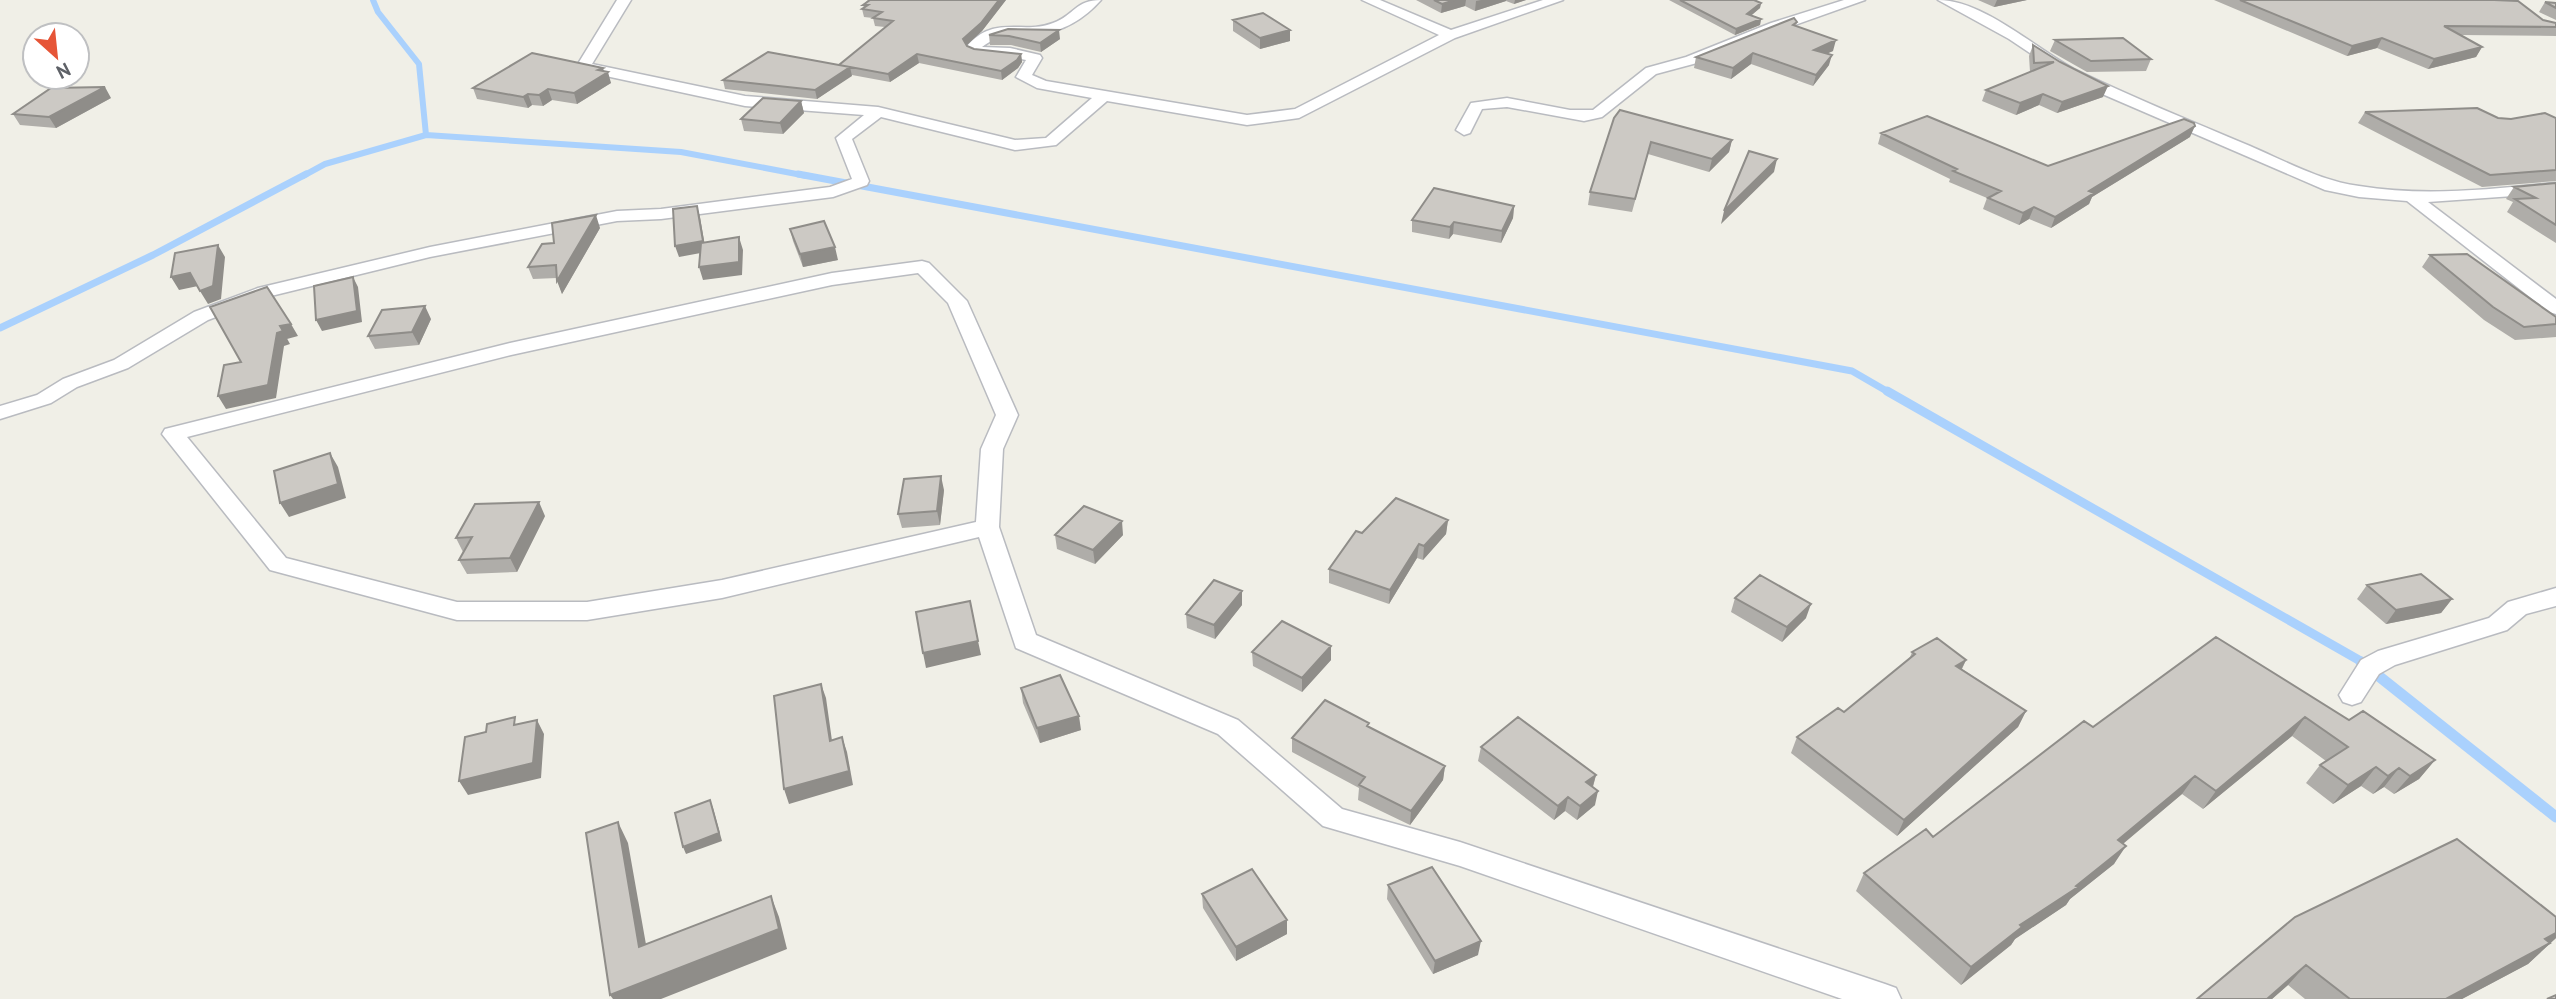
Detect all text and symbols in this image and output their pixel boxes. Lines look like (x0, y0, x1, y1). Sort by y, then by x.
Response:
north arrow (21, 21, 91, 91)
text: N (53, 58, 75, 85)

